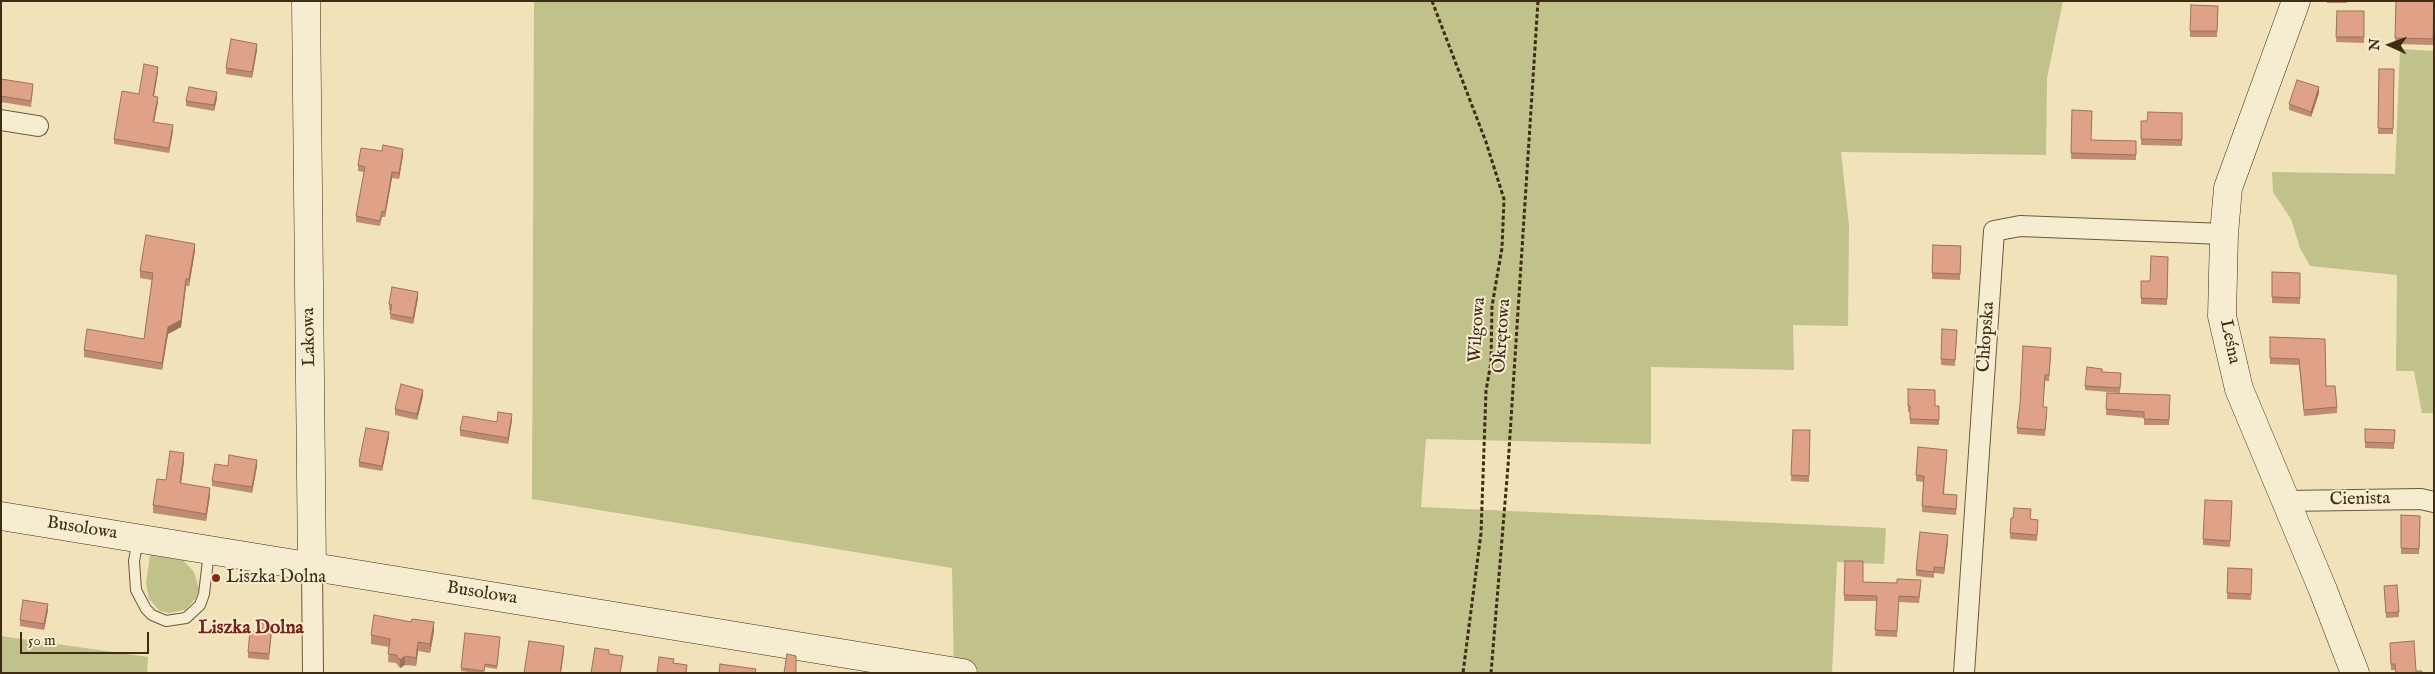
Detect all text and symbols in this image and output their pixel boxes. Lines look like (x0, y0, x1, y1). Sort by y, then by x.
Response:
north arrow (2365, 20, 2415, 70)
text: N (2366, 38, 2384, 51)
street label: Wilgowa (1465, 296, 1491, 364)
street label: Okrętowa (1490, 298, 1516, 374)
street label: Chłopska (1974, 301, 2000, 373)
street label: Lakowa (299, 307, 321, 367)
street label: Leśna (2214, 318, 2244, 366)
street label: Cienista (2330, 489, 2390, 511)
street label: Busolowa (45, 513, 119, 545)
place label: Liszka Dolna (226, 567, 326, 589)
marker: Liszka Dolna (210, 572, 222, 584)
street label: Busolowa (445, 578, 519, 610)
district label: Liszka Dolna (198, 618, 304, 640)
scale bar (22, 622, 151, 654)
text: 50 m (28, 631, 56, 650)

